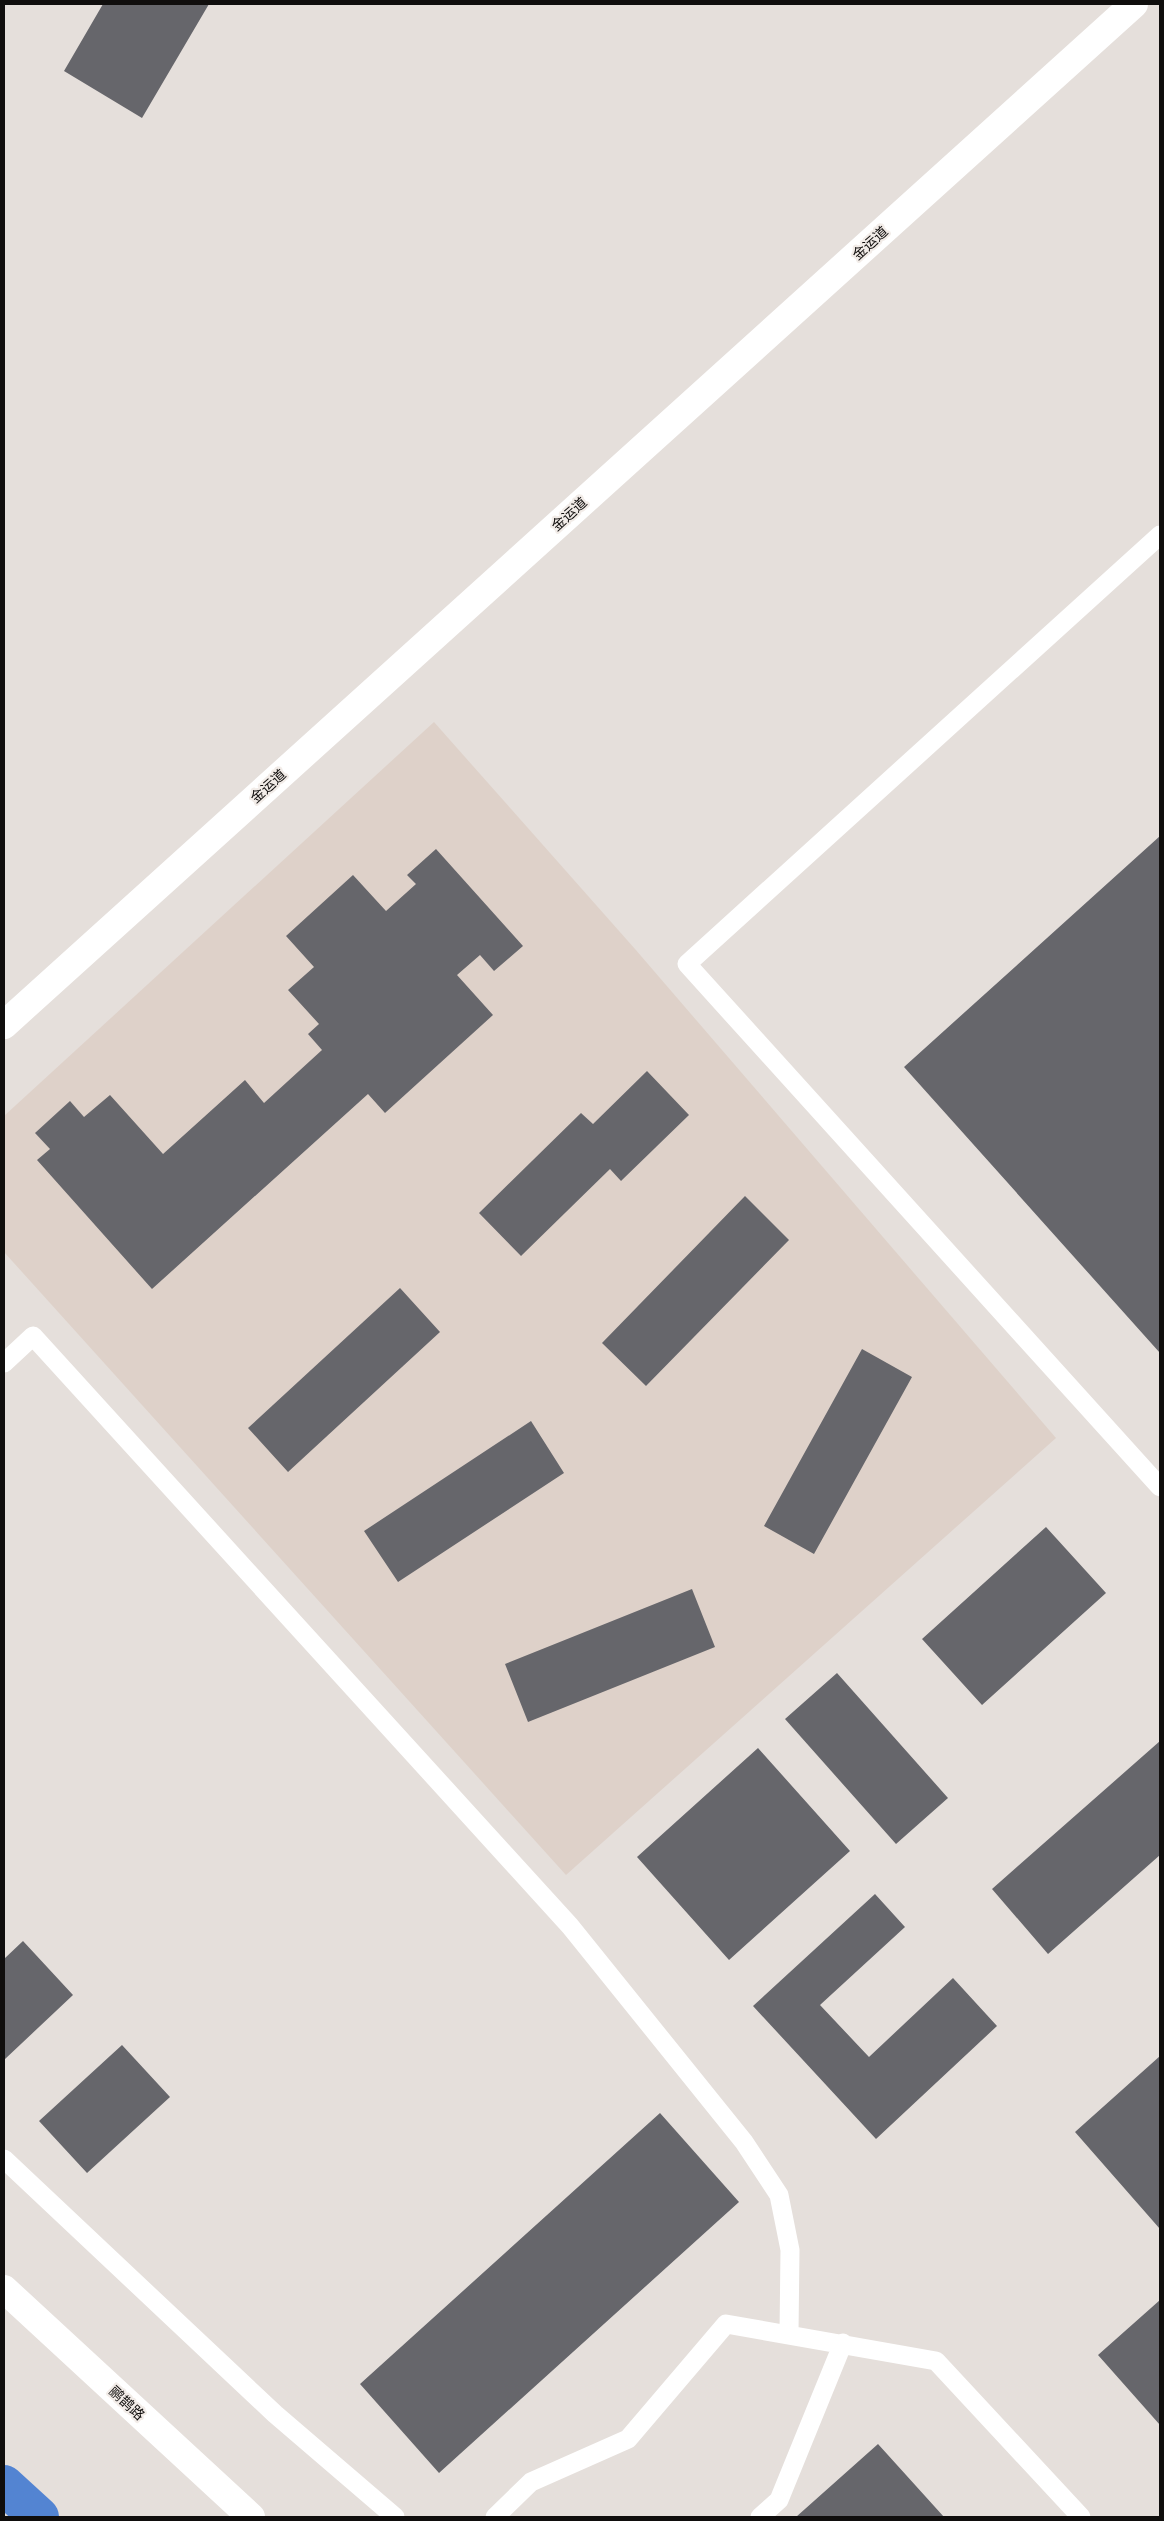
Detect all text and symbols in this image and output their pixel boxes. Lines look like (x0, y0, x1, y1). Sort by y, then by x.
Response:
street label: 金运道 (849, 223, 891, 263)
street label: 金运道 (548, 494, 590, 534)
street label: 金运道 (247, 766, 289, 806)
street label: 鹂鹊路 (106, 2383, 148, 2423)

